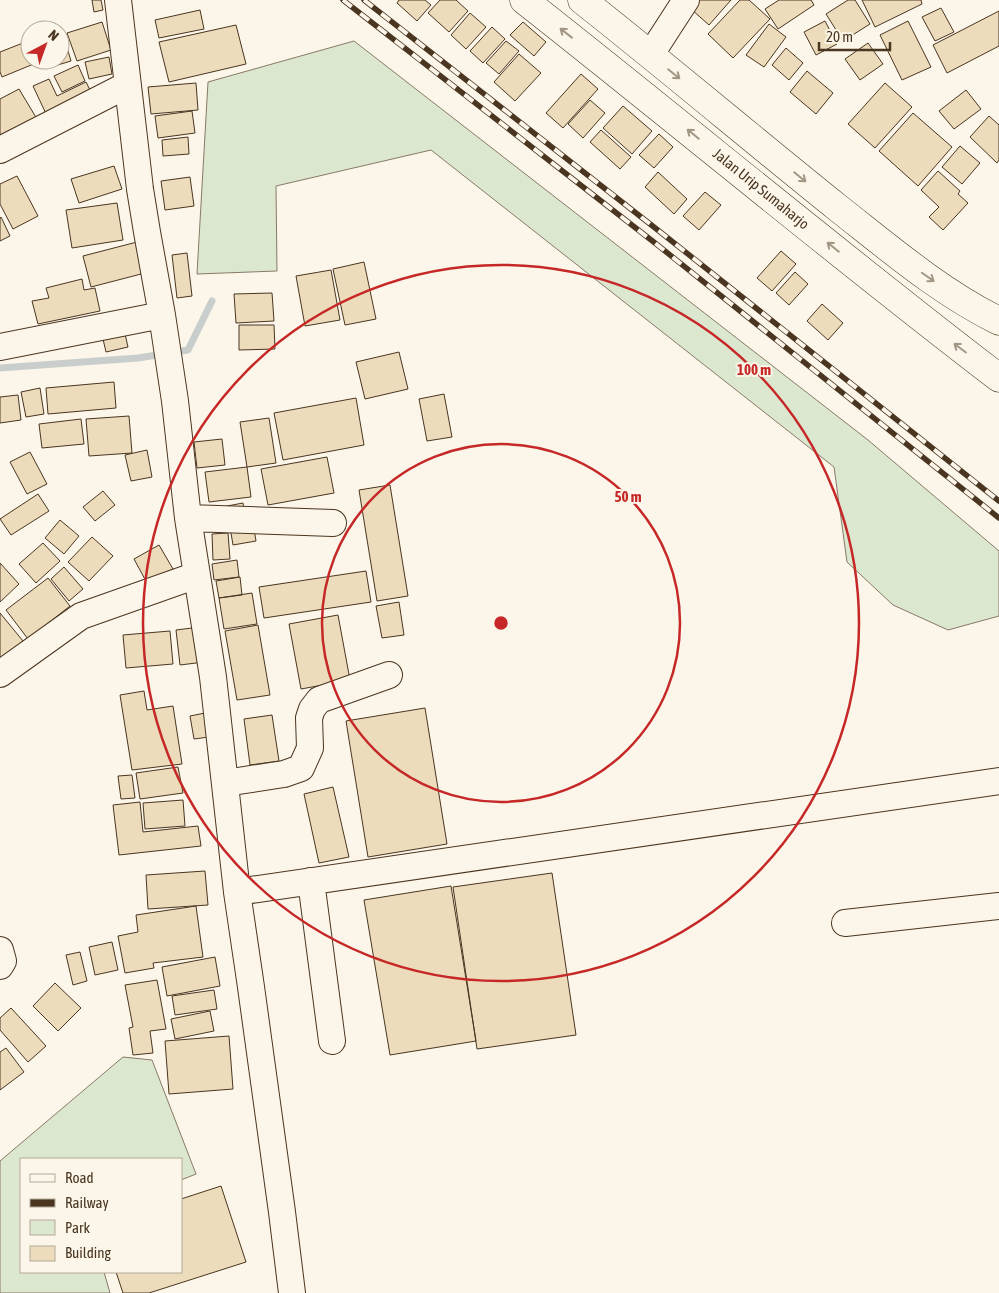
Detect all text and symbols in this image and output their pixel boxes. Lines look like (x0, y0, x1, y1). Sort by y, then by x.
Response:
north arrow (20, 20, 70, 70)
scale bar (819, 20, 890, 52)
text: N (45, 26, 62, 44)
one-way arrow (560, 27, 573, 38)
text: 20 m (826, 28, 853, 45)
one-way arrow (668, 68, 681, 79)
one-way arrow (687, 128, 700, 139)
street label: Jalan Urip Sumaharjo (710, 145, 813, 232)
one-way arrow (793, 172, 806, 183)
one-way arrow (827, 242, 840, 253)
one-way arrow (921, 272, 935, 282)
one-way arrow (953, 343, 967, 353)
text: 100 m (737, 361, 771, 378)
text: 50 m (615, 488, 642, 505)
centre of rings (492, 614, 510, 632)
legend (20, 1158, 182, 1273)
text: Road (65, 1169, 94, 1186)
text: Railway (65, 1194, 109, 1211)
text: Park (65, 1219, 90, 1236)
text: Building (65, 1244, 111, 1261)

